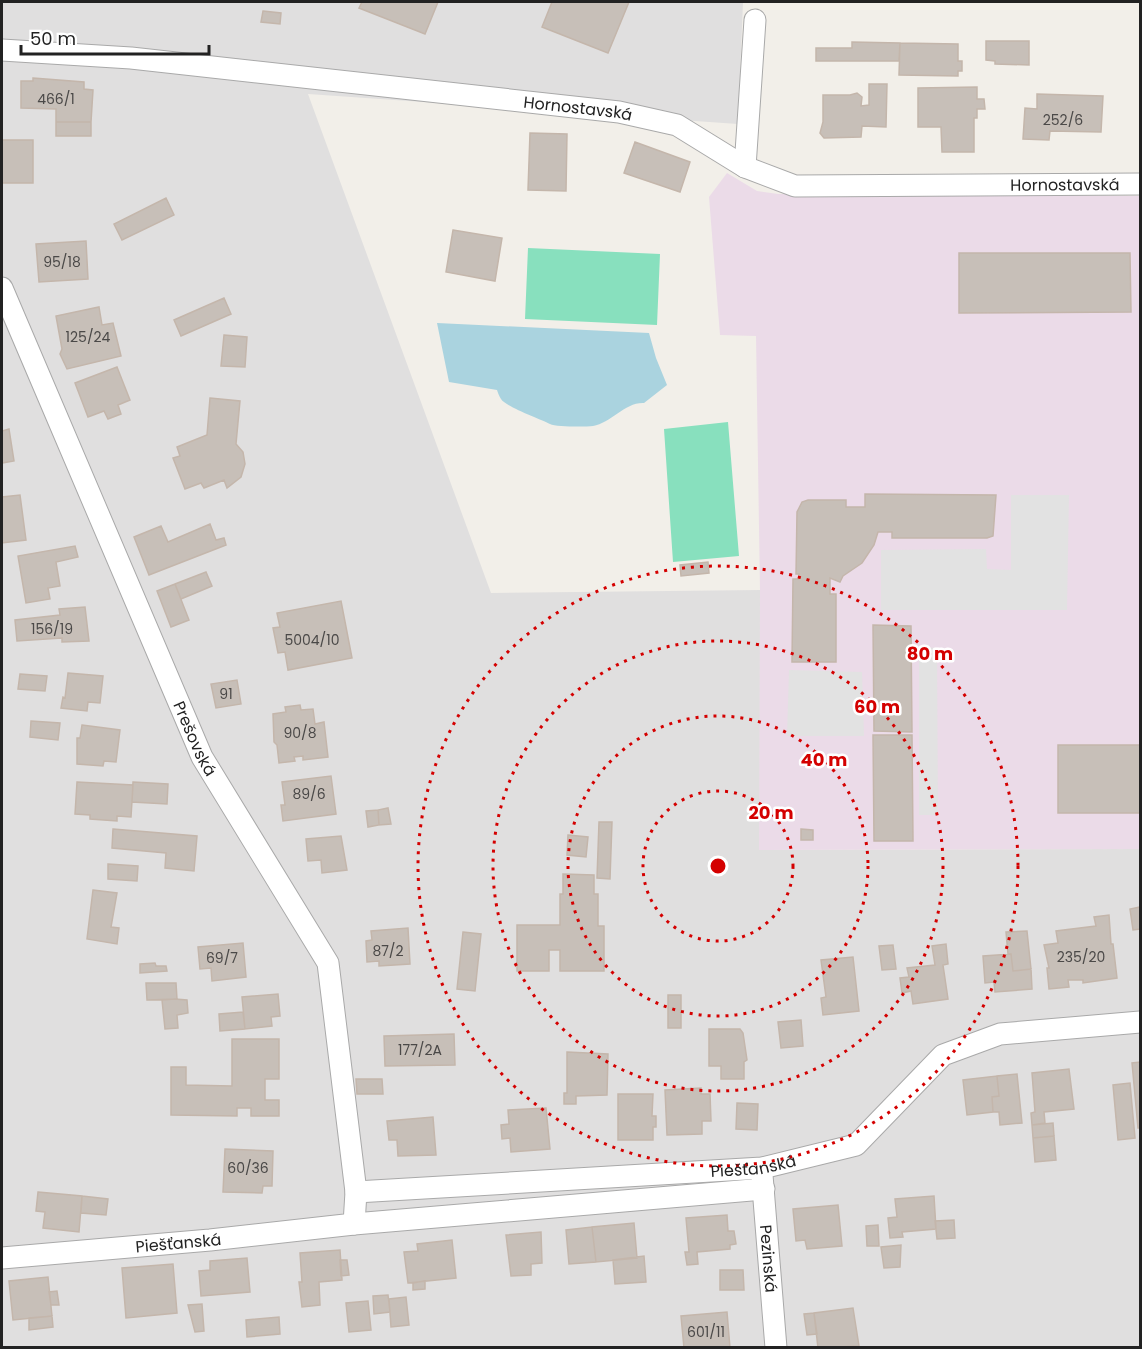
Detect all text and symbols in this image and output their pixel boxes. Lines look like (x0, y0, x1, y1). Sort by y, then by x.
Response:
scale bar (21, 18, 208, 56)
text: 50 m (30, 26, 76, 51)
house number: 466/1 (37, 89, 75, 109)
street label: Hornostavská (522, 90, 635, 126)
house number: 252/6 (1043, 110, 1083, 130)
street label: Hornostavská (1010, 173, 1120, 196)
house number: 95/18 (43, 252, 81, 272)
house number: 125/24 (66, 327, 111, 347)
house number: 156/19 (31, 619, 73, 639)
house number: 5004/10 (284, 630, 340, 650)
text: 80 m (907, 641, 953, 666)
house number: 91 (219, 684, 233, 704)
text: 60 m (854, 694, 900, 719)
street label: Prešovská (168, 697, 222, 780)
house number: 90/8 (283, 723, 317, 743)
text: 40 m (801, 747, 847, 772)
house number: 89/6 (292, 784, 326, 804)
text: 20 m (749, 800, 793, 825)
centre of rings (708, 856, 728, 876)
house number: 87/2 (372, 941, 404, 961)
house number: 235/20 (1057, 947, 1105, 967)
house number: 69/7 (206, 948, 238, 968)
house number: 177/2A (398, 1040, 442, 1060)
street label: Piešťanská (710, 1149, 798, 1183)
house number: 60/36 (227, 1158, 269, 1178)
street label: Pezinská (755, 1224, 783, 1294)
street label: Piešťanská (135, 1227, 222, 1258)
house number: 601/11 (687, 1322, 725, 1342)

